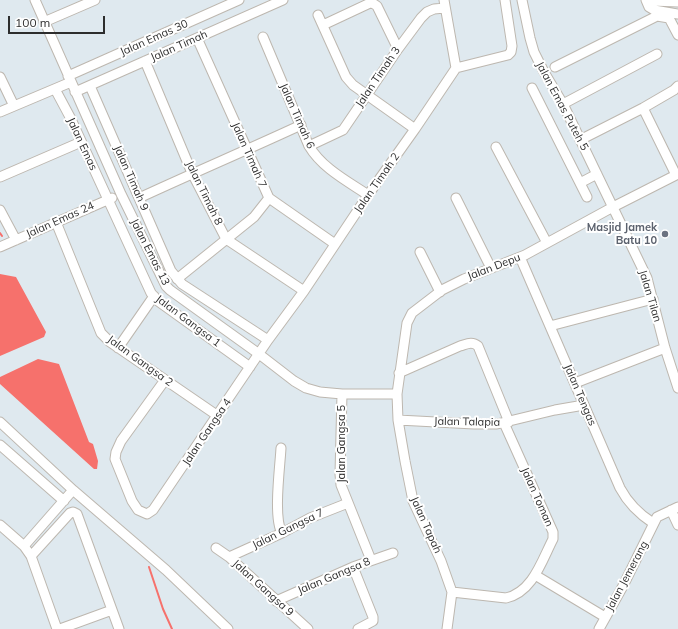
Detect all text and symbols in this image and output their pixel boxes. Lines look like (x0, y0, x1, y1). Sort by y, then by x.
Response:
scale bar (10, 8, 107, 34)
text: 100 m (15, 15, 50, 30)
street label: Jalan Emas 30 (118, 17, 190, 59)
street label: Jalan Timah (149, 28, 209, 64)
street label: Jalan Timah 3 (353, 44, 403, 110)
street label: Jalan Emas Puteh 5 (533, 59, 591, 153)
street label: Jalan Timah 6 (277, 81, 317, 151)
street label: Jalan Emas (64, 115, 100, 173)
street label: Jalan Timah 7 (229, 120, 269, 190)
street label: Jalan Timah 9 (111, 143, 151, 213)
street label: Jalan Timah 2 (351, 150, 403, 216)
street label: Jalan Timah 8 (183, 159, 225, 227)
street label: Jalan Emas 24 (24, 199, 96, 241)
street label: Jalan Emas 13 (128, 216, 172, 288)
place label: Masjid Jamek Batu 10 (587, 221, 657, 247)
marker: Masjid Jamek Batu 10 (660, 229, 670, 239)
street label: Jalan Depu (466, 251, 522, 283)
street label: Jalan Tilan (636, 268, 664, 324)
street label: Jalan Gangsa 1 (153, 292, 223, 350)
street label: Jalan Gangsa 2 (105, 333, 175, 389)
street label: Jalan Tengas (561, 362, 599, 428)
street label: Jalan Gangsa 4 (180, 396, 234, 468)
street label: Jalan Gangsa 5 (335, 405, 349, 483)
street label: Jalan Talapia (434, 415, 500, 429)
street label: Jalan Toman (518, 465, 556, 529)
street label: Jalan Tapah (408, 495, 444, 555)
street label: Jalan Gangsa 7 (250, 506, 326, 552)
street label: Jalan Jemerang (603, 539, 651, 613)
street label: Jalan Gangsa 8 (296, 555, 372, 597)
street label: Jalan Gangsa 9 (230, 557, 296, 619)

